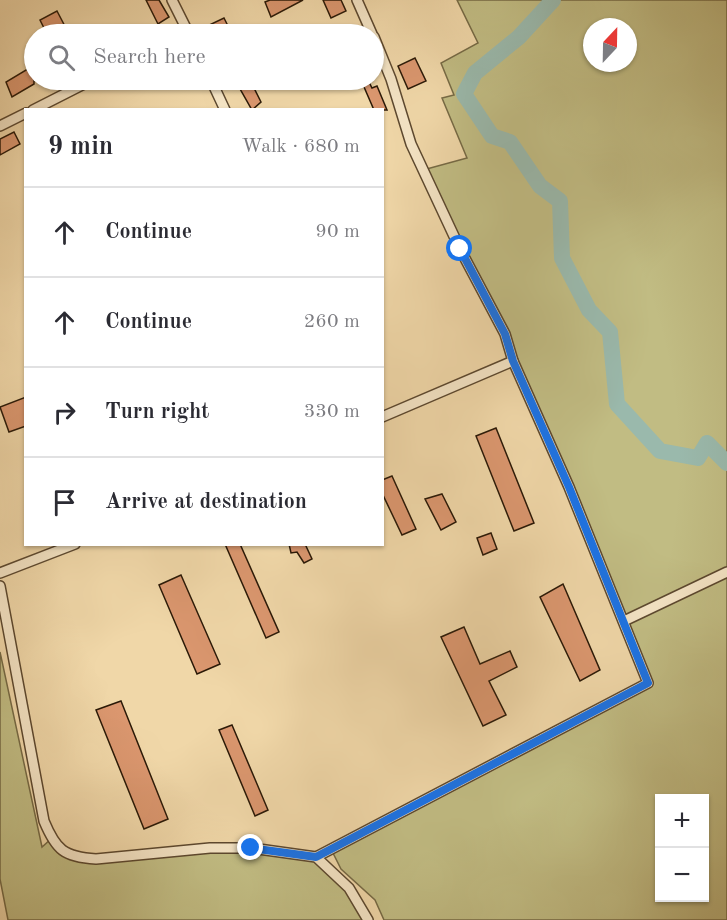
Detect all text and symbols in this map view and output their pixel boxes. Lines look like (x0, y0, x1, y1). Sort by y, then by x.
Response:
north arrow (583, 18, 637, 72)
search box (24, 24, 384, 90)
icon: search (45, 41, 78, 74)
text: Search here (93, 46, 206, 68)
text: 9 min (48, 134, 113, 160)
text: Walk · 680 m (241, 137, 360, 157)
icon: ahead (48, 216, 81, 249)
text: Continue (105, 221, 192, 243)
text: 90 m (315, 222, 360, 242)
route start (446, 235, 472, 261)
icon: ahead (48, 306, 81, 339)
text: Continue (105, 311, 192, 333)
text: 260 m (304, 312, 360, 332)
icon: right (48, 396, 81, 429)
text: Turn right (105, 401, 209, 423)
text: 330 m (304, 402, 360, 422)
icon: arrive (48, 486, 81, 519)
text: Arrive at destination (105, 491, 307, 513)
map controls (655, 794, 709, 902)
button: + (655, 794, 709, 848)
route end (237, 834, 263, 860)
button: − (655, 848, 709, 902)

